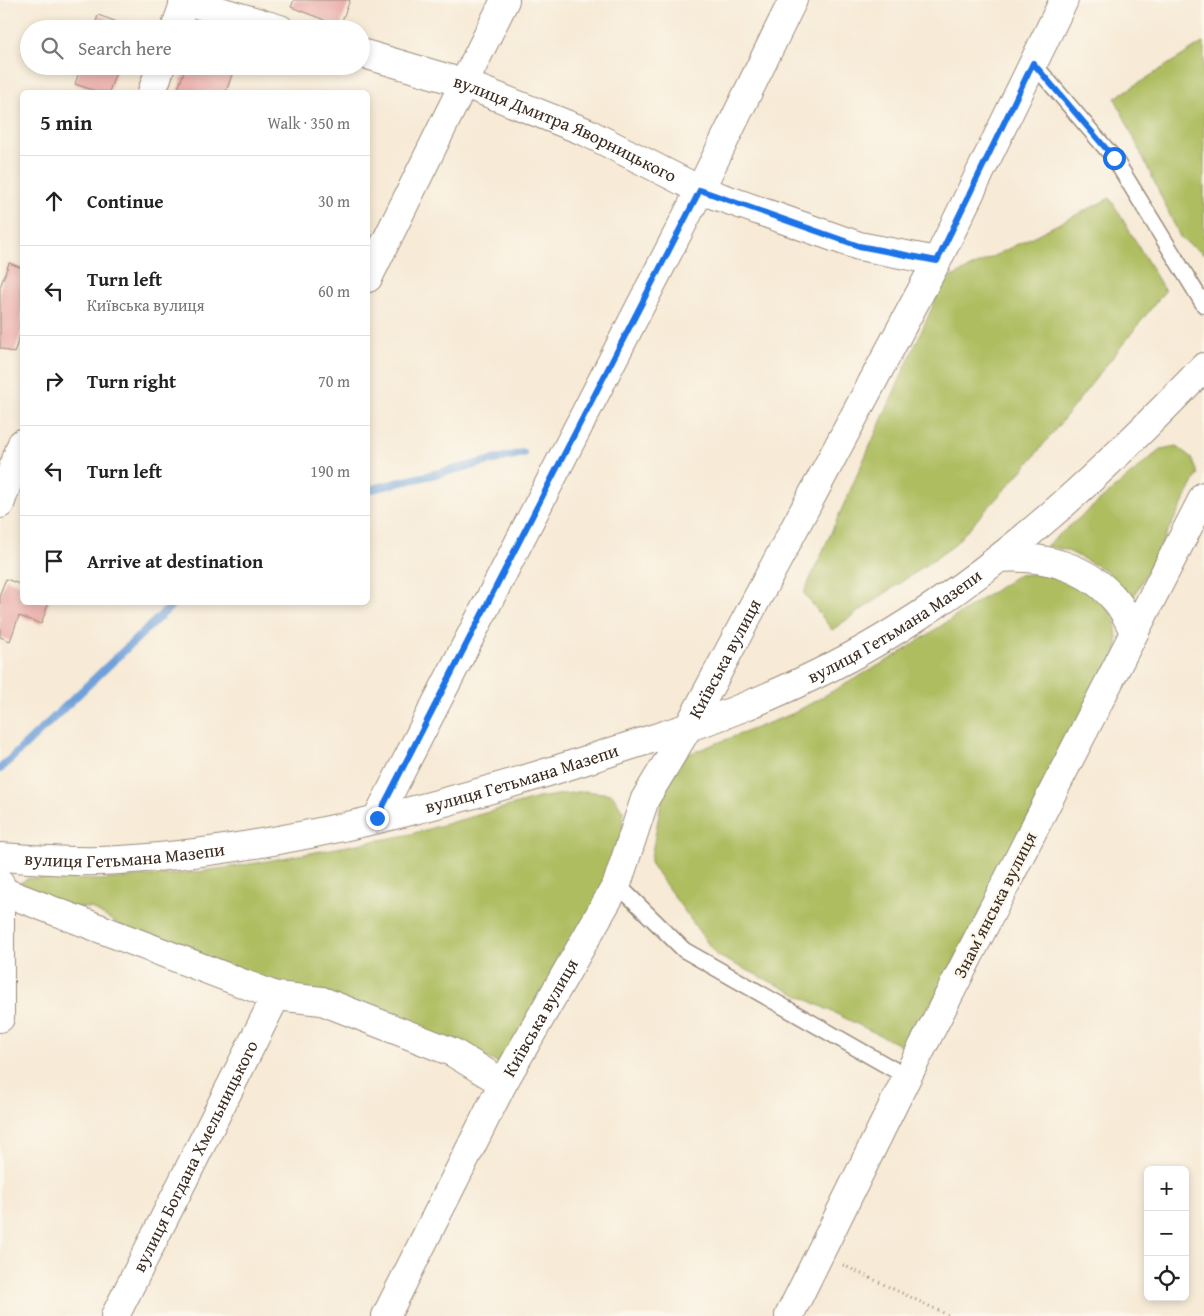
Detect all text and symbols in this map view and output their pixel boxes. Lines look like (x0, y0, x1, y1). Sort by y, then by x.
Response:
search box (20, 20, 370, 75)
icon: search (38, 34, 66, 62)
text: Search here (78, 34, 172, 62)
street label: вулиця Дмитра Яворницького (451, 67, 682, 189)
text: 5 min (40, 107, 92, 138)
text: Walk · 350 m (267, 111, 350, 135)
route start (1103, 147, 1126, 170)
icon: ahead (40, 187, 68, 215)
text: Continue (87, 187, 164, 215)
text: 30 m (318, 189, 350, 213)
text: Turn left (87, 265, 162, 293)
icon: left (40, 277, 68, 305)
text: 60 m (318, 279, 350, 303)
text: Київська вулиця (87, 293, 205, 317)
icon: right (40, 367, 68, 395)
text: Turn right (87, 367, 176, 395)
text: 70 m (318, 369, 350, 393)
icon: left (40, 457, 68, 485)
text: Turn left (87, 457, 162, 485)
text: 190 m (310, 459, 350, 483)
icon: arrive (40, 547, 68, 575)
text: Arrive at destination (87, 547, 263, 575)
street label: вулиця Гетьмана Мазепи (803, 562, 988, 690)
street label: Київська вулиця (681, 594, 767, 723)
street label: вулиця Гетьмана Мазепи (422, 736, 622, 820)
route end (366, 807, 389, 830)
street label: Знамʼянська вулиця (946, 827, 1043, 983)
street label: вулиця Гетьмана Мазепи (24, 835, 227, 874)
street label: Київська вулиця (495, 953, 585, 1082)
street label: вулиця Богдана Хмельницького (125, 1035, 265, 1277)
map controls (1144, 1166, 1189, 1301)
button: + (1144, 1166, 1189, 1211)
button: − (1144, 1211, 1189, 1256)
button: locate (1144, 1256, 1189, 1301)

